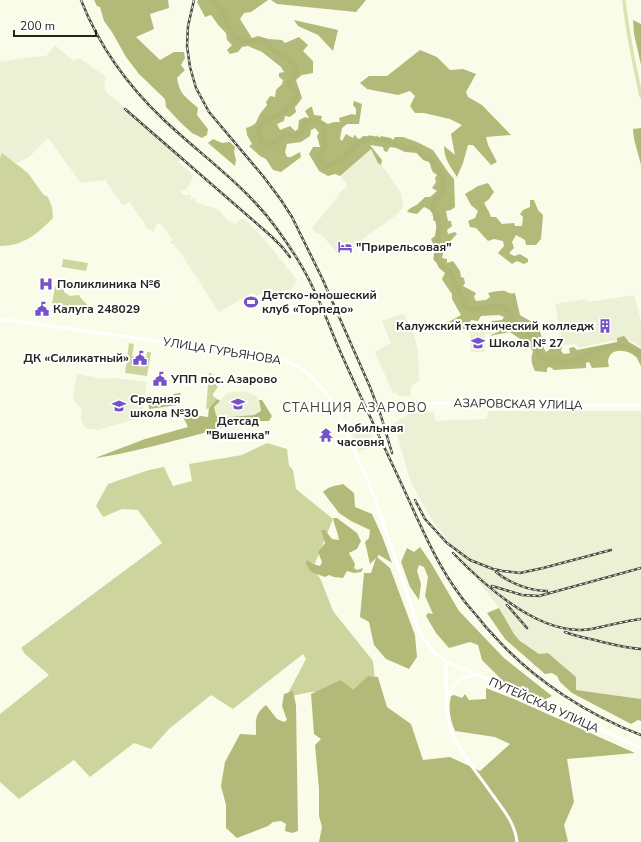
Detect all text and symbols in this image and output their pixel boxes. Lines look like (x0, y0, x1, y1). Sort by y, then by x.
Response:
scale bar (14, 12, 96, 38)
text: 200 m (20, 18, 55, 34)
hotel icon: "Прирельсовая" (337, 239, 353, 255)
place label: "Прирельсовая" (356, 239, 452, 255)
hospital icon: Поликлиника №6 (38, 276, 54, 292)
place label: Поликлиника №6 (57, 276, 160, 292)
place label: Детско-юношеский клуб «Торпедо» (262, 287, 377, 317)
sports icon: Детско-юношеский клуб «Торпедо» (243, 294, 259, 310)
public building icon: Калуга 248029 (34, 301, 50, 317)
place label: Калуга 248029 (53, 301, 140, 317)
place label: Калужский технический колледж (396, 318, 594, 334)
building icon: Калужский технический колледж (597, 318, 613, 334)
street label: УЛИЦА ГУРЬЯНОВА (161, 334, 283, 368)
school or university icon: Школа № 27 (470, 335, 486, 351)
place label: Школа № 27 (489, 335, 564, 351)
place label: ДК «Силикатный» (23, 350, 129, 366)
public building icon: ДК «Силикатный» (132, 350, 148, 366)
public building icon: УПП пос. Азарово (152, 371, 168, 387)
place label: УПП пос. Азарово (170, 371, 277, 387)
place label: Средняя школа №30 (130, 391, 198, 421)
street label: АЗАРОВСКАЯ УЛИЦА (453, 395, 583, 413)
school or university icon: Детсад "Вишенка" (230, 396, 246, 412)
school or university icon: Средняя школа №30 (111, 398, 127, 414)
district label: СТАНЦИЯ АЗАРОВО (282, 399, 428, 417)
place label: Детсад "Вишенка" (206, 413, 270, 443)
place label: Мобильная часовня (337, 420, 403, 450)
temple icon: Мобильная часовня (318, 427, 334, 443)
street label: ПУТЕЙСКАЯ УЛИЦА (486, 673, 602, 737)

